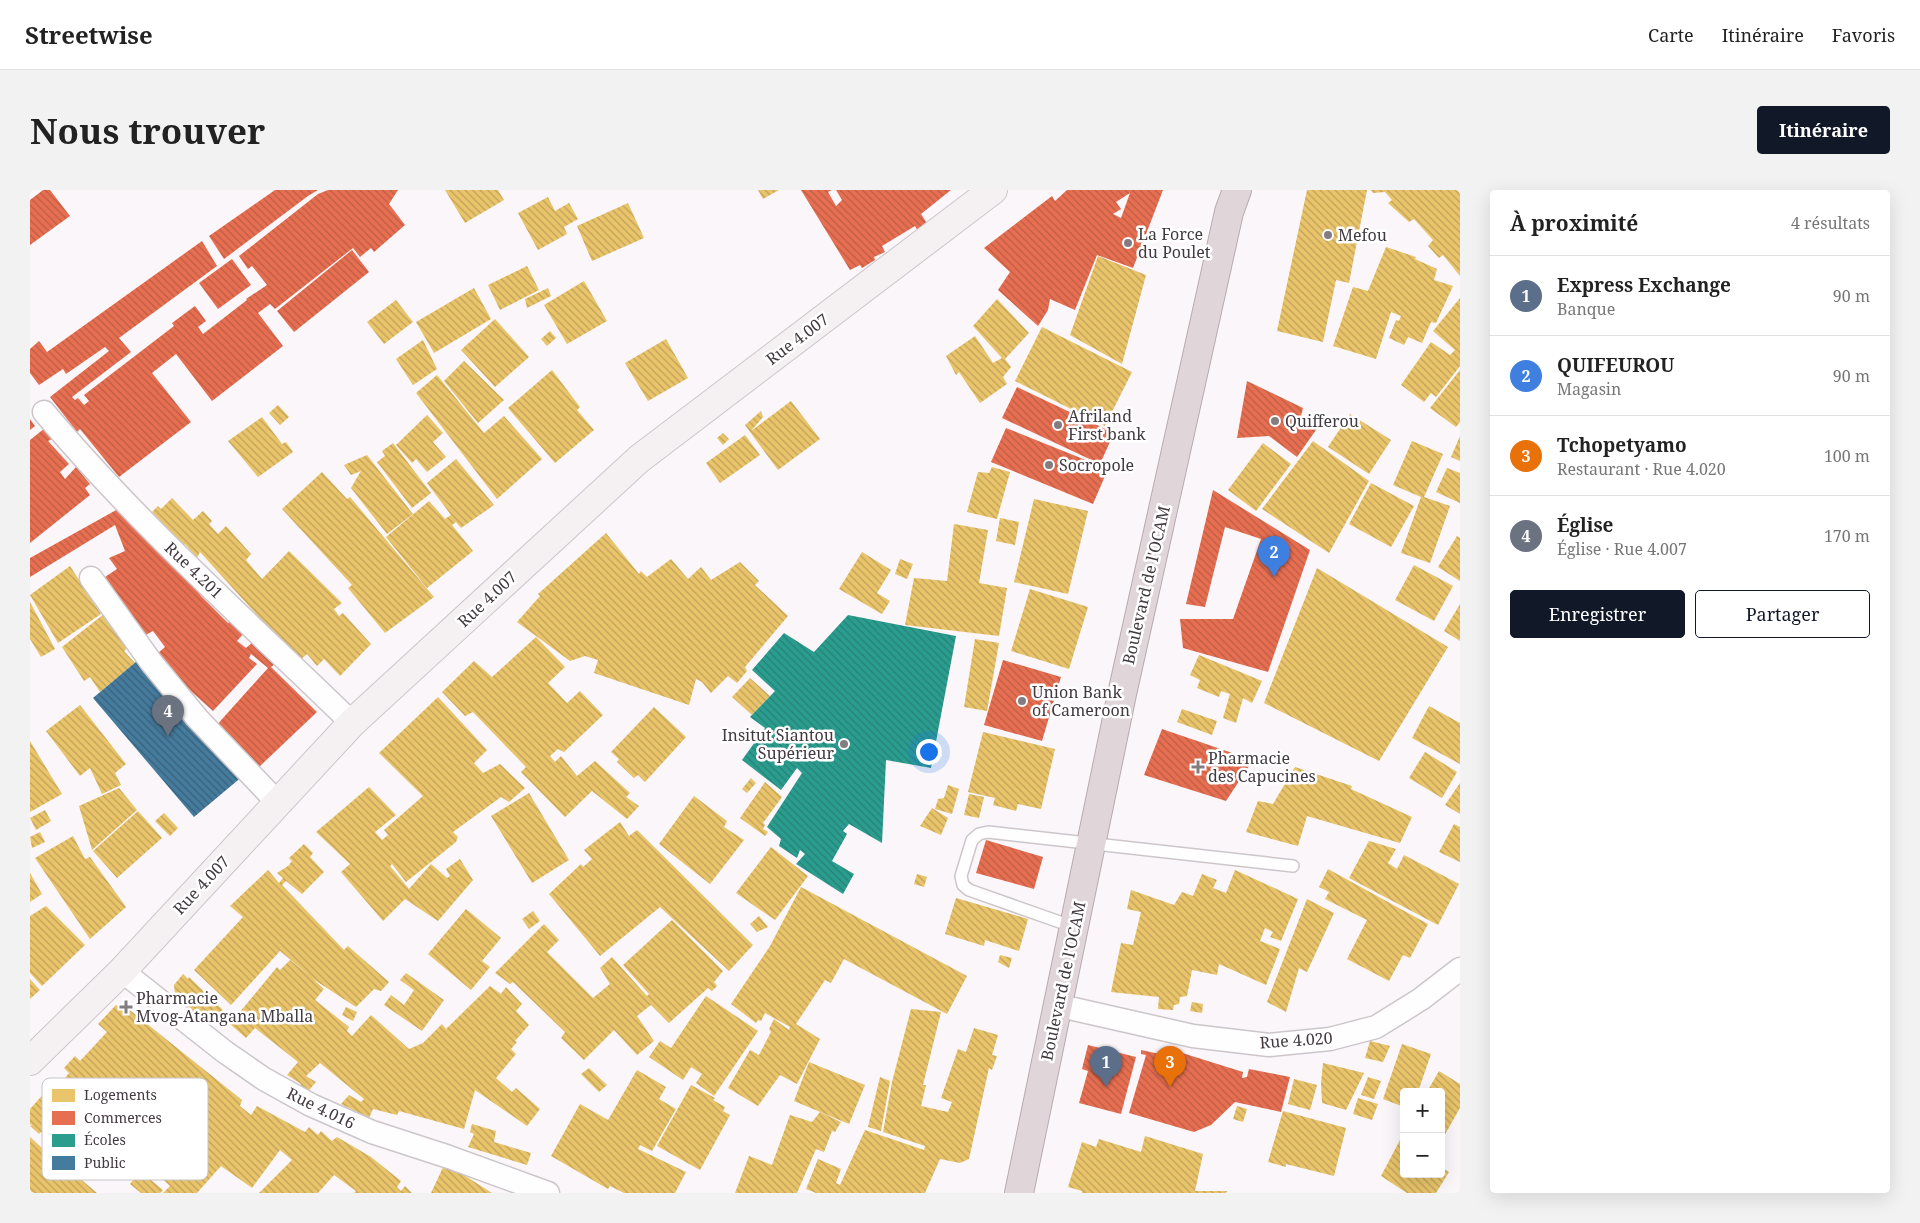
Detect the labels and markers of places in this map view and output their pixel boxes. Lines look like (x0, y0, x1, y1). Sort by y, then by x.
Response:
place label: La Force du Poulet (1138, 223, 1211, 263)
place label: Mefou (1338, 224, 1387, 246)
marker: Mefou (1322, 229, 1334, 241)
marker: La Force du Poulet (1122, 237, 1134, 249)
place label: Afriland First bank (1068, 405, 1146, 445)
place label: Quifferou (1285, 410, 1359, 432)
marker: Quifferou (1269, 415, 1281, 427)
marker: Afriland First bank (1052, 419, 1064, 431)
place label: Socropole (1059, 454, 1134, 476)
marker: Socropole (1043, 459, 1055, 471)
pin: 2 (1258, 536, 1290, 577)
place label: Union Bank of Cameroon (1032, 681, 1130, 721)
pin: 4 (152, 695, 184, 736)
marker: Union Bank of Cameroon (1016, 695, 1028, 707)
place label: Insitut Siantou Supérieur (722, 724, 834, 764)
marker: Insitut Siantou Supérieur (838, 738, 850, 750)
place label: Pharmacie des Capucines (1208, 747, 1316, 787)
marker: Pharmacie des Capucines (1192, 761, 1204, 773)
place label: Pharmacie Mvog-Atangana Mballa (136, 987, 313, 1027)
marker: Pharmacie Mvog-Atangana Mballa (120, 1001, 132, 1013)
pin: 1 (1090, 1046, 1122, 1087)
pin: 3 (1154, 1046, 1186, 1087)

